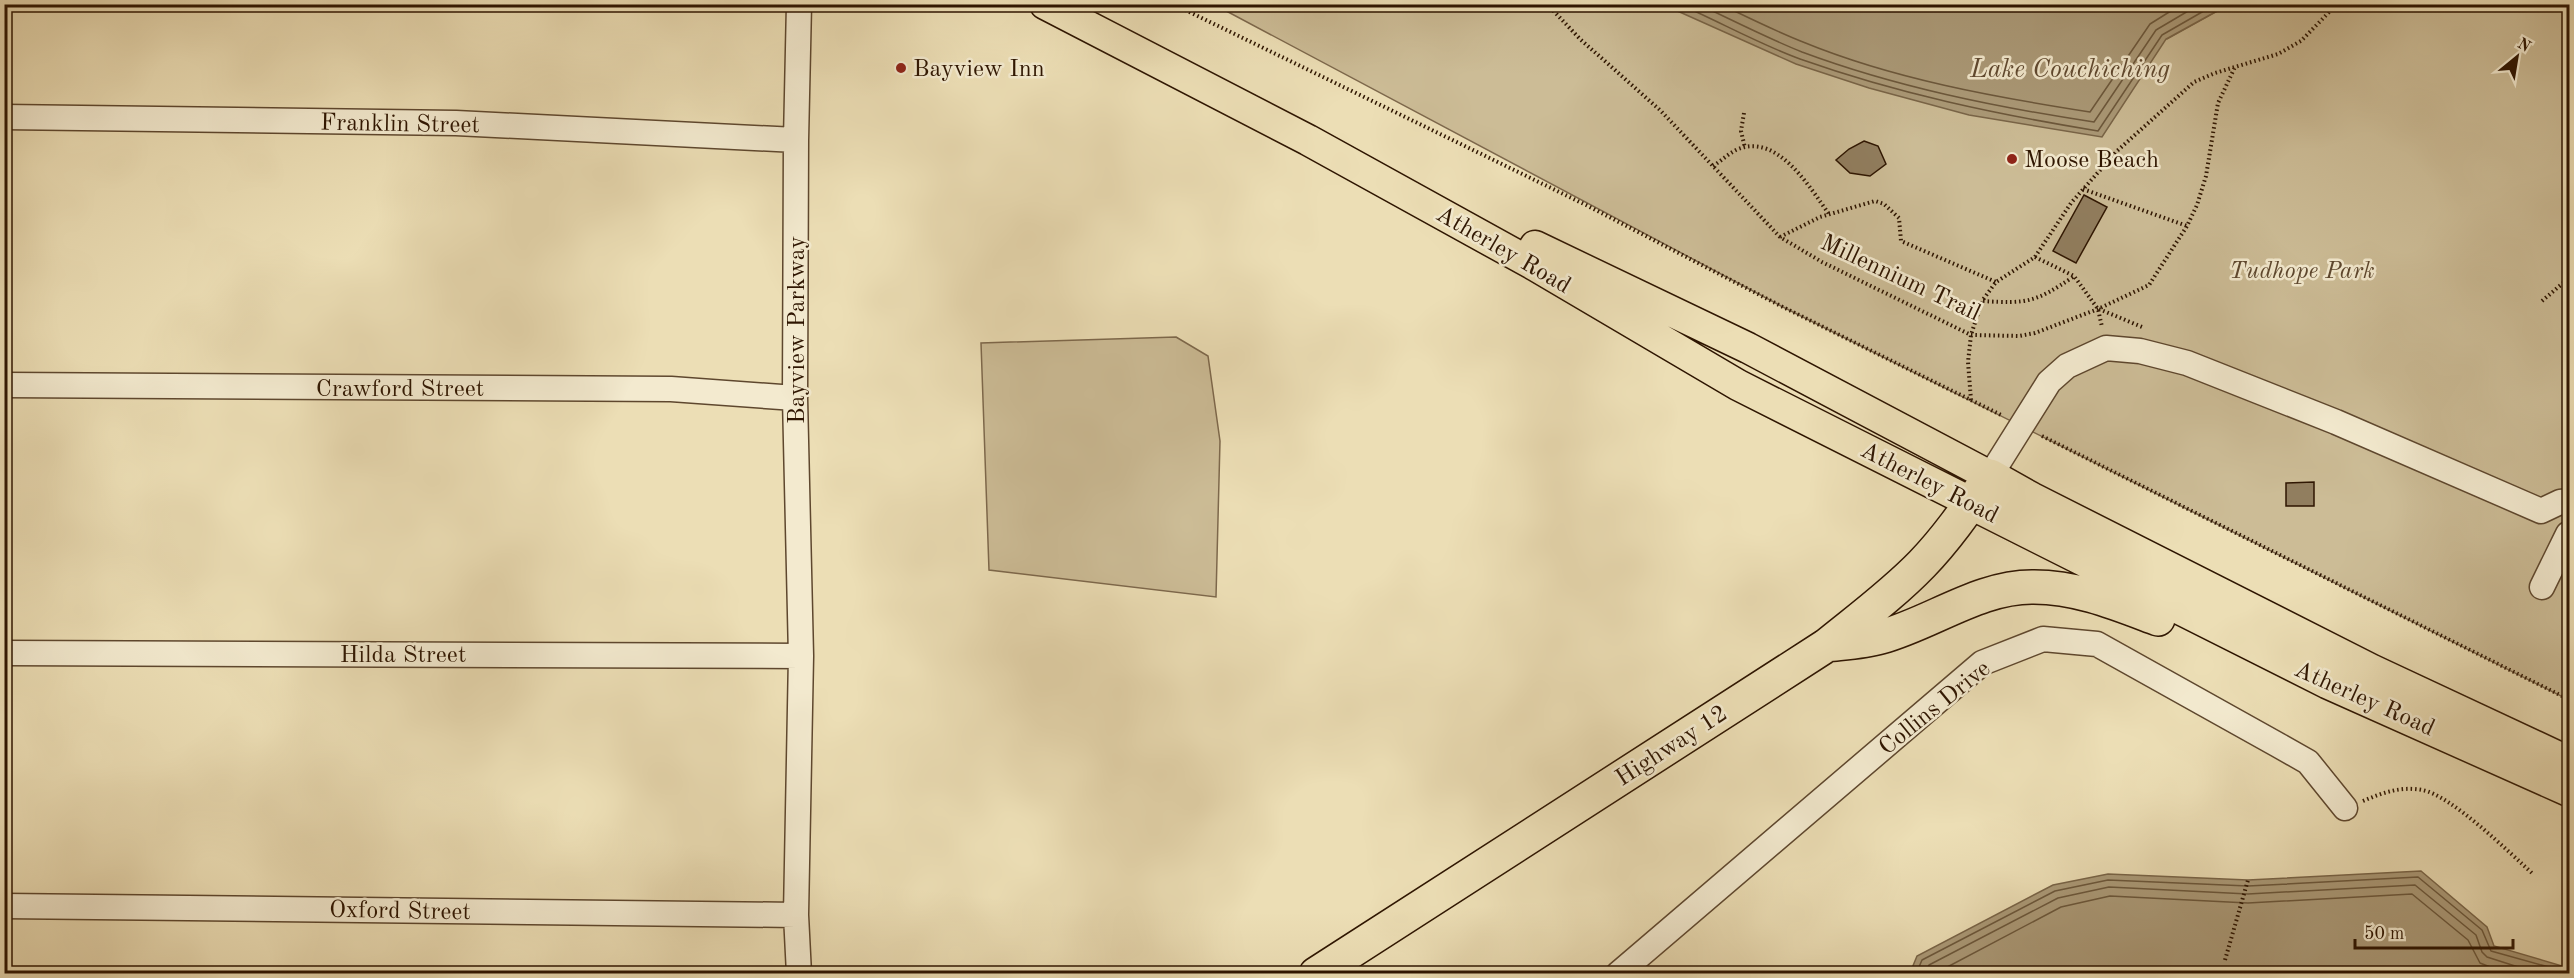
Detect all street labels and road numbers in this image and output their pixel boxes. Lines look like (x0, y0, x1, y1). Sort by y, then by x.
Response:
street label: Franklin Street (320, 112, 480, 138)
street label: Atherley Road (1432, 203, 1574, 299)
street label: Millennium Trail (1817, 231, 1984, 326)
street label: Bayview Parkway (786, 236, 810, 424)
street label: Crawford Street (316, 378, 484, 402)
street label: Atherley Road (1856, 439, 2002, 529)
street label: Hilda Street (340, 644, 466, 668)
street label: Collins Drive (1875, 657, 1995, 760)
street label: Atherley Road (2290, 658, 2438, 742)
street label: Highway 12 (1612, 702, 1732, 792)
street label: Oxford Street (329, 899, 471, 925)

